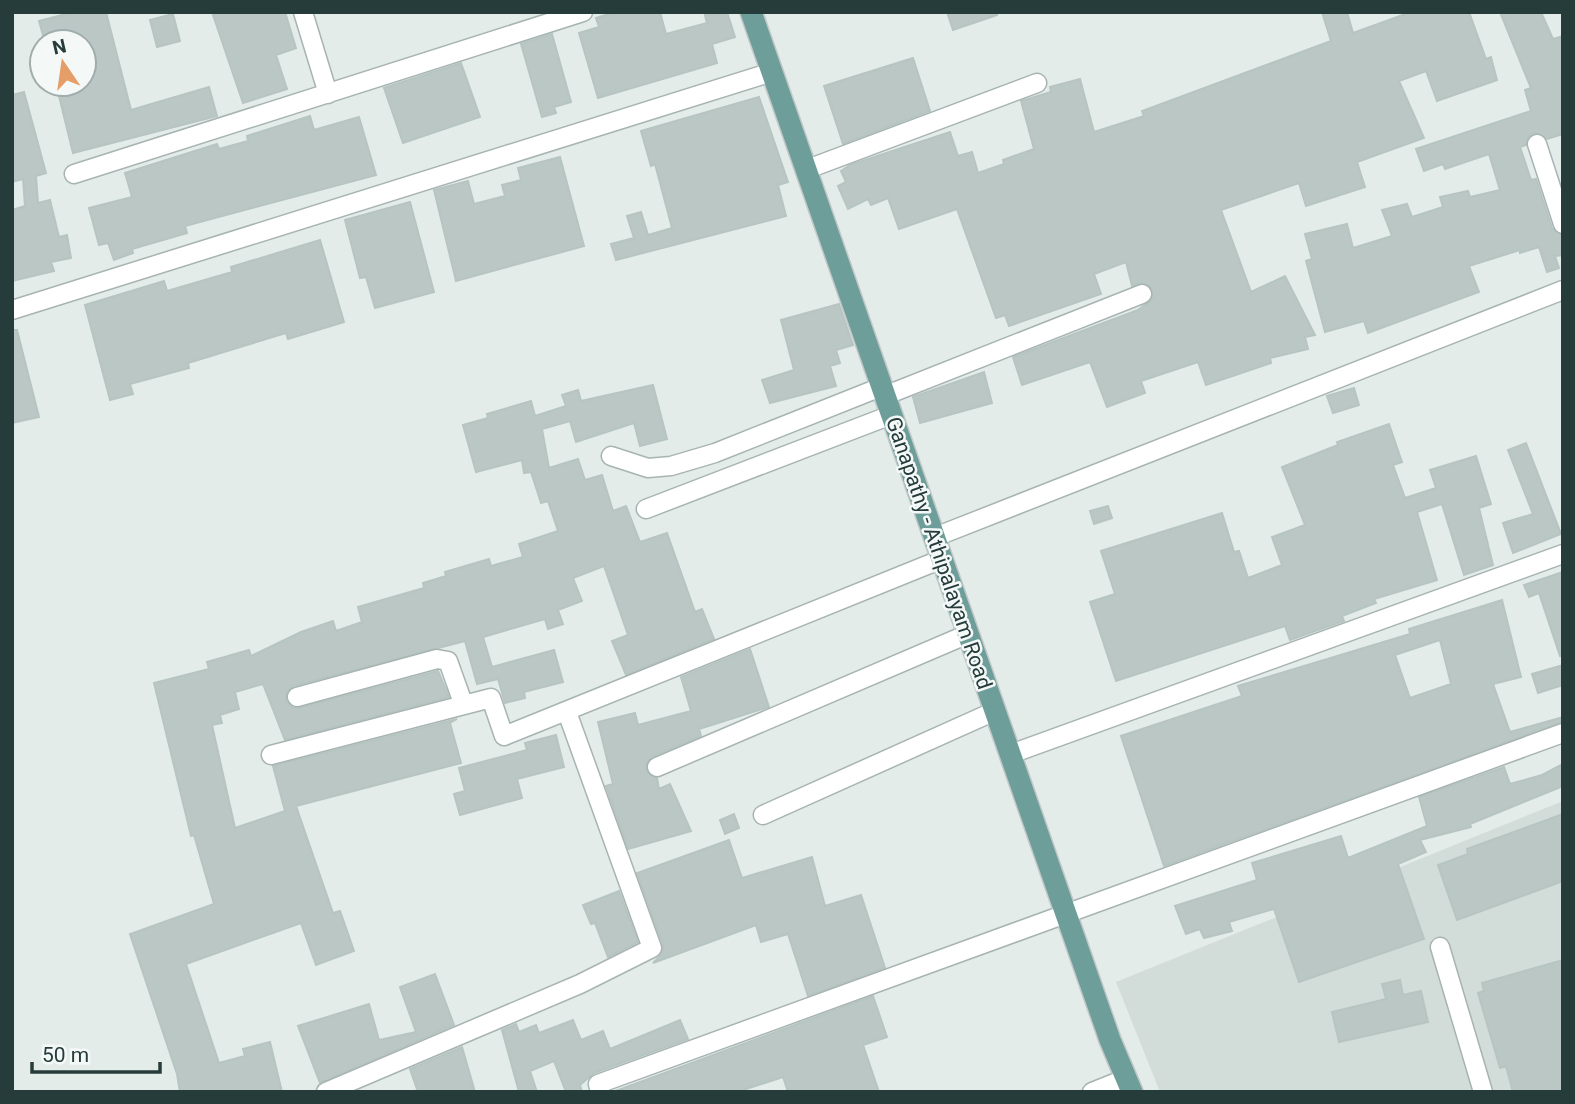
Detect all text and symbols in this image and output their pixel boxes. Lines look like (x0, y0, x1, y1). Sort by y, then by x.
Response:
north arrow (28, 28, 98, 98)
text: N (50, 34, 68, 60)
street label: Ganapathy - Athipalayam Road (881, 414, 997, 692)
scale bar (32, 1030, 159, 1074)
text: 50 m (42, 1043, 89, 1067)

